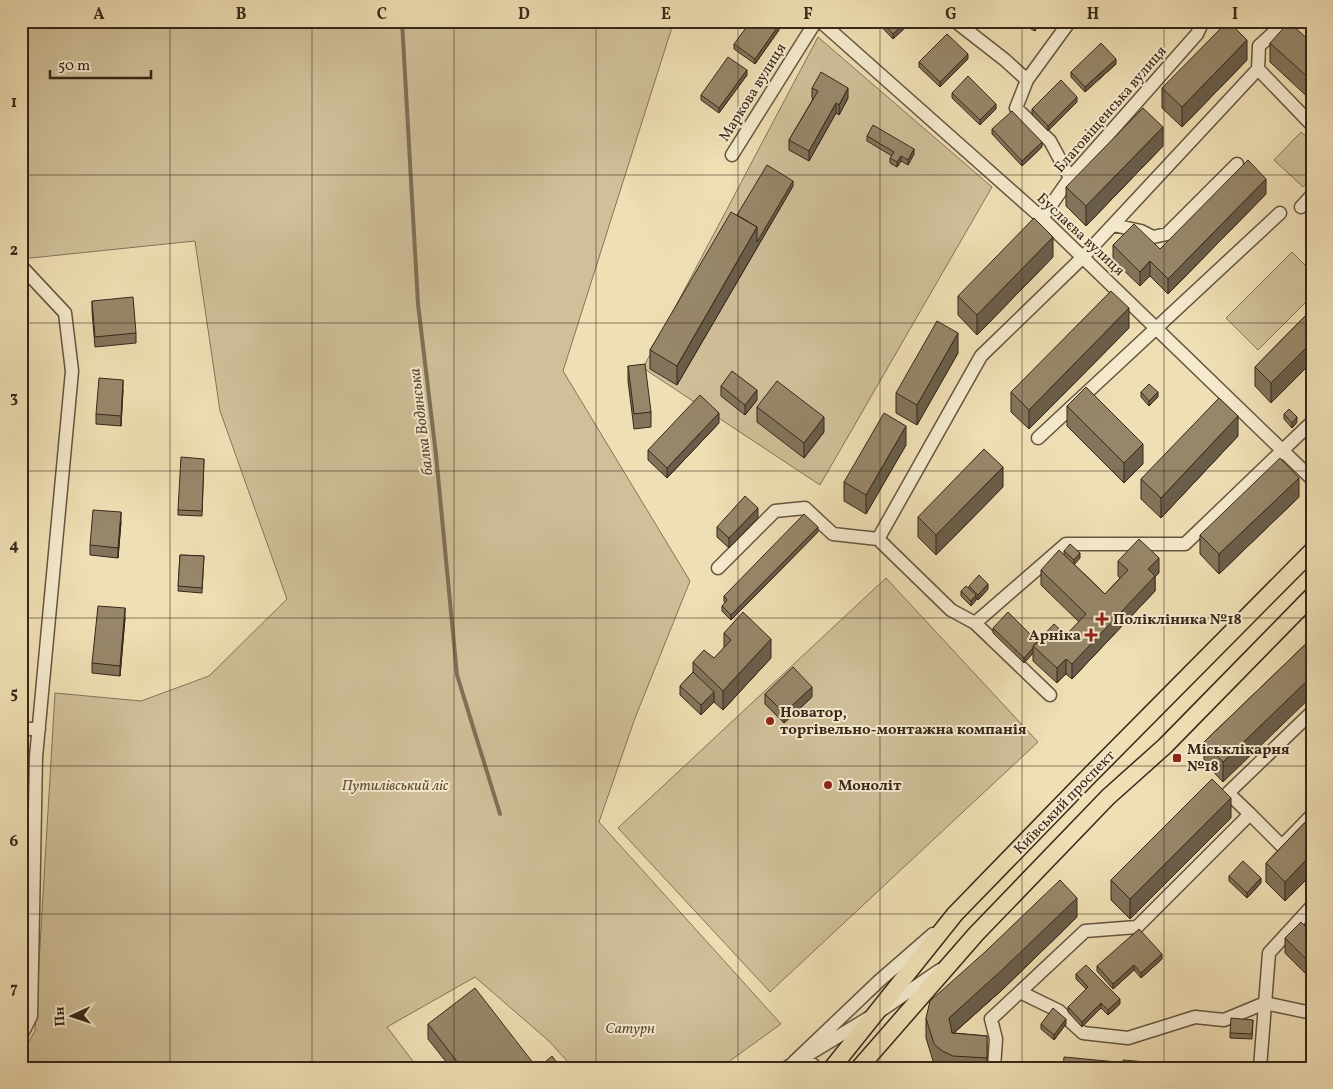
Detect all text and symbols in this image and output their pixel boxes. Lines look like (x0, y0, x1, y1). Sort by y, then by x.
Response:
text: A (93, 4, 105, 26)
text: B (236, 4, 247, 26)
text: C (377, 4, 387, 26)
text: D (518, 4, 530, 26)
text: E (661, 4, 671, 26)
text: F (803, 4, 813, 26)
text: G (945, 4, 957, 26)
text: H (1087, 4, 1099, 26)
text: I (1232, 4, 1238, 26)
street label: Маркова вулиця (715, 39, 792, 146)
street label: Благовіщенська вулиця (1050, 42, 1172, 178)
scale bar (50, 48, 151, 80)
text: 50 m (58, 56, 90, 77)
text: 1 (11, 92, 17, 114)
street label: Буслаєва вулиця (1031, 189, 1129, 282)
text: 2 (10, 240, 18, 262)
water label: балка Водянська (404, 367, 439, 477)
text: 3 (10, 387, 18, 409)
text: 4 (9, 535, 19, 557)
place label: Полікліника №18 (1113, 610, 1242, 631)
marker: Полікліника №18 (1095, 612, 1109, 626)
place label: Арніка (1029, 626, 1081, 647)
marker: Арніка (1085, 629, 1097, 641)
text: 5 (10, 683, 18, 705)
place label: Новатор, торгівельно-монтажна компанія (780, 703, 1027, 741)
marker: Новатор, торгівельно-монтажна компанія (764, 715, 776, 727)
place label: Міськлікарня №18 (1187, 740, 1290, 778)
street label: Київський проспект (1010, 746, 1121, 860)
marker: Міськлікарня №18 (1171, 752, 1183, 764)
park label: Путилівський ліс (342, 776, 449, 797)
place label: Моноліт (838, 776, 902, 797)
marker: Моноліт (822, 779, 834, 791)
text: 6 (10, 831, 19, 853)
text: 7 (10, 978, 18, 1000)
north arrow (48, 992, 98, 1042)
text: Пн (51, 1006, 71, 1027)
park label: Сатурн (605, 1019, 655, 1040)

